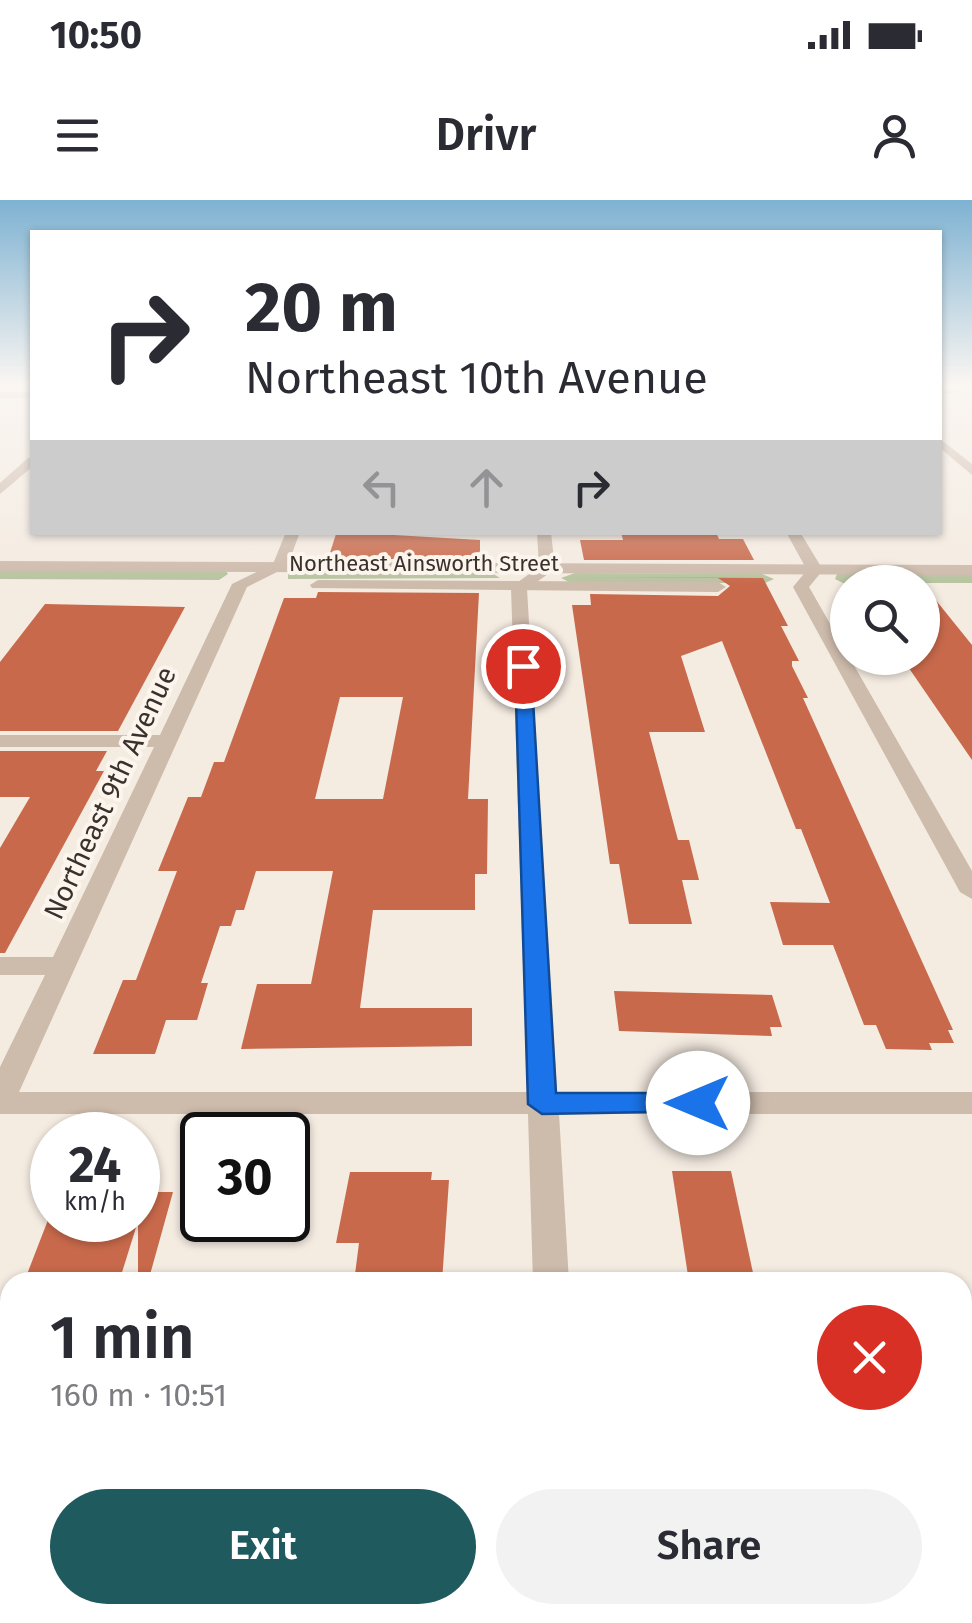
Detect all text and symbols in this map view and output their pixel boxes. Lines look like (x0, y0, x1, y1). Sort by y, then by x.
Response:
text: 10:50 (50, 12, 142, 58)
icon: menu (50, 108, 105, 163)
text: Drivr (436, 108, 536, 162)
icon: person (867, 108, 922, 163)
text: 20 m (245, 266, 398, 350)
icon: right (80, 270, 210, 400)
text: Northeast 10th Avenue (245, 351, 708, 405)
icon: left (354, 460, 409, 515)
icon: ahead (459, 460, 514, 515)
icon: right (564, 460, 619, 515)
street label: Northeast Ainsworth Street (289, 550, 559, 577)
map controls (830, 565, 940, 675)
button: search (830, 565, 940, 675)
pin (481, 624, 566, 709)
icon: arrive (496, 639, 551, 694)
street label: Northeast 9th Avenue (37, 661, 183, 925)
position arrow (646, 1051, 750, 1155)
speed limit sign: 30 (180, 1112, 310, 1242)
text: 24 (69, 1135, 121, 1195)
text: km/h (64, 1187, 126, 1217)
text: 1 min (50, 1302, 195, 1374)
button: close (817, 1305, 922, 1410)
text: 160 m · 10:51 (50, 1376, 227, 1414)
button: Exit (50, 1489, 476, 1604)
button: Share (496, 1489, 922, 1604)

